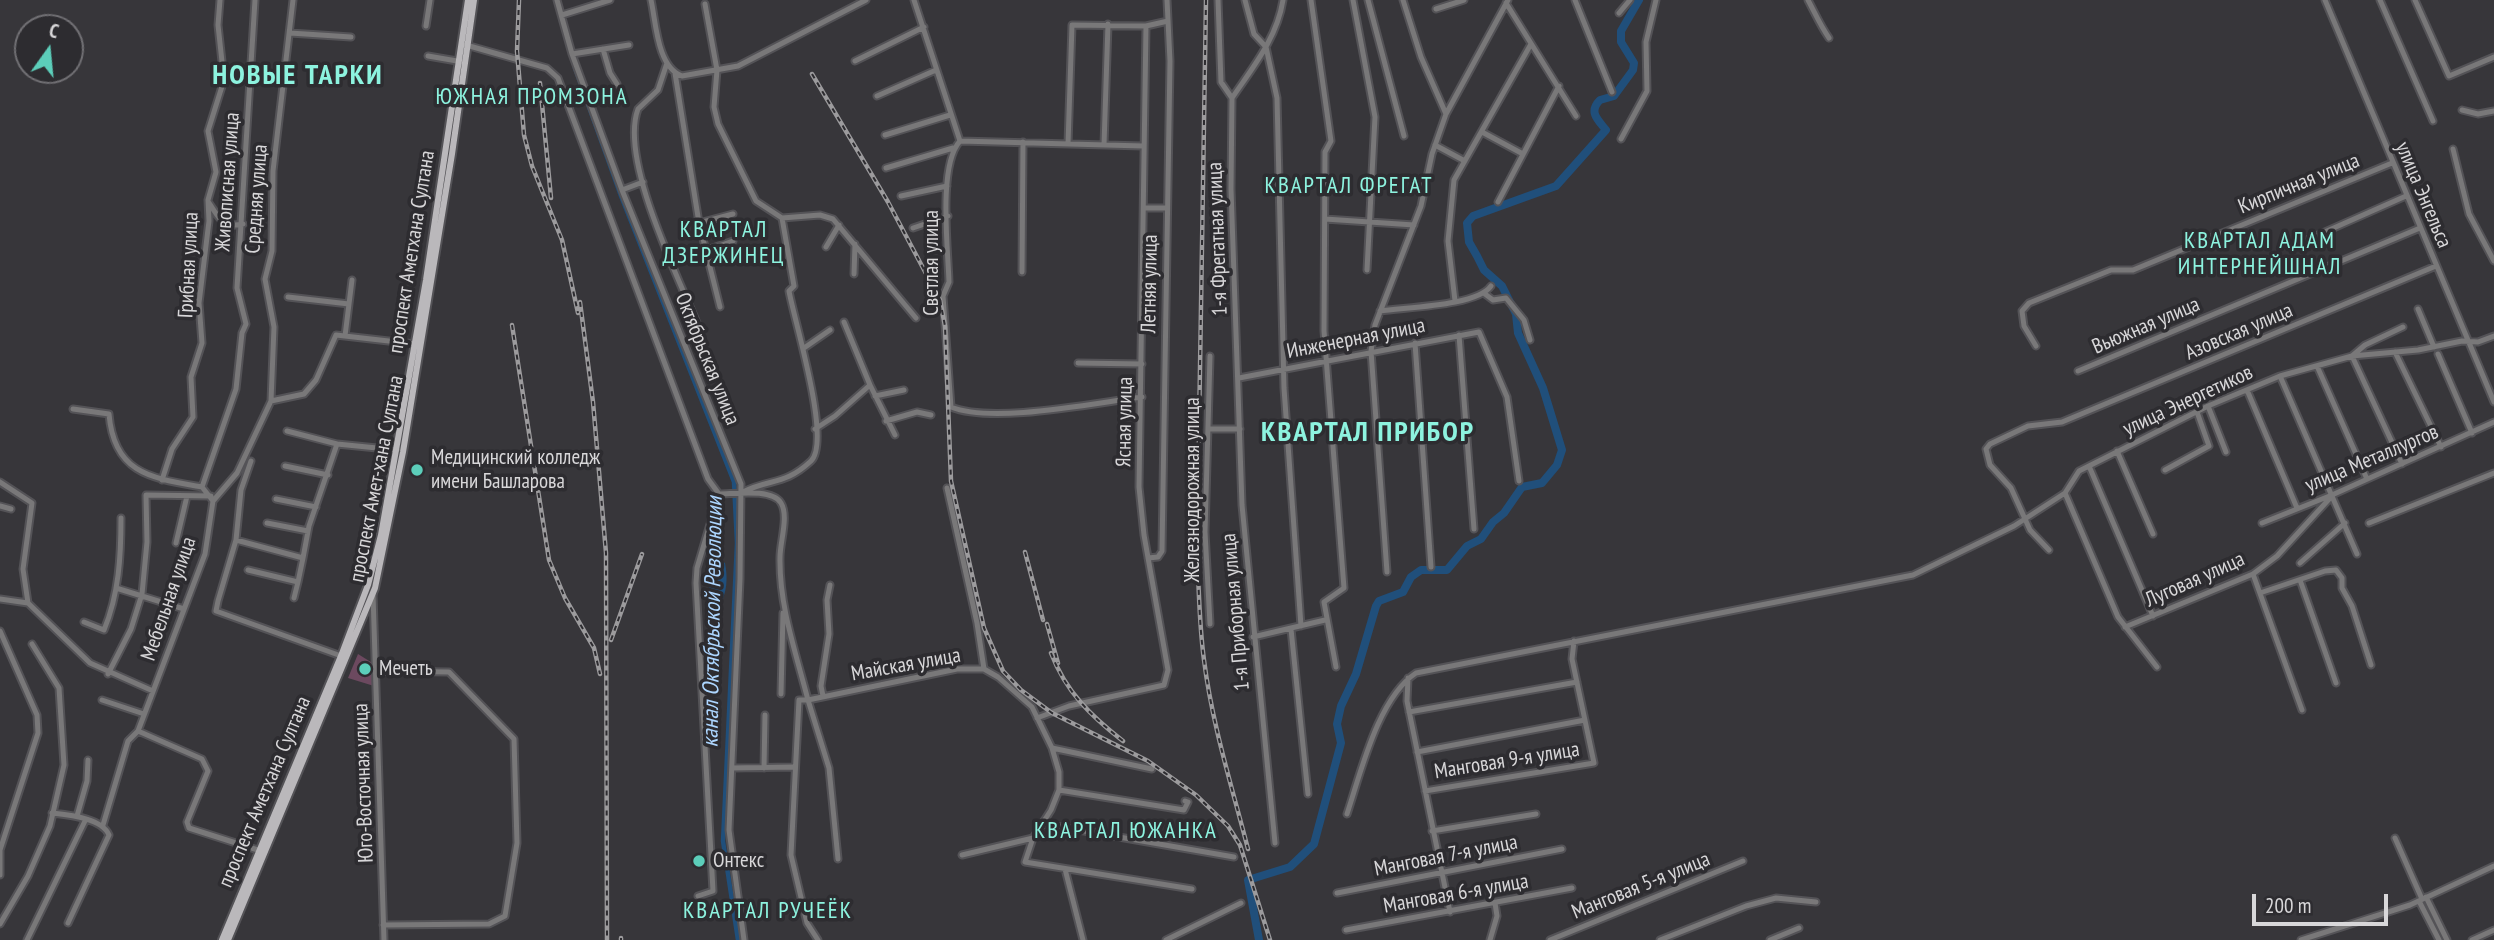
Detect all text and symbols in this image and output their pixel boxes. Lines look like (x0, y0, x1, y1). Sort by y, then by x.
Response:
north arrow (14, 14, 84, 84)
text: С (47, 18, 61, 43)
district label: НОВЫЕ ТАРКИ (214, 59, 382, 93)
district label: ЮЖНАЯ ПРОМЗОНА (437, 83, 627, 111)
street label: Живописная улица (211, 112, 245, 252)
street label: улица Энгельса (2389, 138, 2457, 252)
street label: Средняя улица (241, 144, 273, 254)
street label: Кирпичная улица (2235, 148, 2363, 220)
street label: проспект Аметхана Султана (384, 149, 440, 355)
street label: 1-я Фрегатная улица (1203, 162, 1233, 316)
district label: КВАРТАЛ ФРЕГАТ (1266, 172, 1432, 200)
street label: Светлая улица (919, 210, 945, 316)
street label: Грибная улица (174, 211, 204, 319)
district label: КВАРТАЛ ДЗЕРЖИНЕЦ (664, 216, 784, 270)
district label: КВАРТАЛ АДАМ ИНТЕРНЕЙШНАЛ (2179, 227, 2341, 281)
street label: Летняя улица (1137, 234, 1163, 334)
street label: Октябрьская улица (669, 289, 745, 429)
street label: Вьюжная улица (2088, 292, 2204, 360)
street label: Азовская улица (2181, 298, 2297, 366)
street label: Инженерная улица (1285, 313, 1427, 365)
street label: улица Энергетиков (2119, 360, 2257, 442)
street label: проспект Амет-хана Султана (345, 374, 409, 584)
street label: Ясная улица (1112, 377, 1138, 467)
street label: Железнодорожная улица (1180, 397, 1206, 583)
district label: КВАРТАЛ ПРИБОР (1263, 416, 1473, 450)
street label: улица Металлургов (2302, 420, 2442, 498)
place label: Медицинский колледж имени Башларова (431, 445, 600, 495)
marker: Медицинский колледж имени Башларова (409, 462, 425, 478)
water label: канал Октябрьской Революции (697, 496, 729, 748)
street label: 1-я Приборная улица (1217, 532, 1255, 692)
street label: Мебельная улица (136, 534, 202, 664)
street label: Луговая улица (2141, 547, 2249, 613)
street label: Майская улица (849, 643, 963, 687)
place label: Мечеть (379, 656, 433, 682)
marker: Мечеть (357, 661, 373, 677)
street label: проспект Аметхана Султана (213, 693, 317, 891)
street label: Юго-Восточная улица (349, 703, 379, 863)
street label: Манговая 9-я улица (1433, 737, 1581, 785)
district label: КВАРТАЛ ЮЖАНКА (1036, 817, 1216, 845)
street label: Манговая 7-я улица (1372, 830, 1520, 882)
street label: Манговая 5-я улица (1568, 847, 1714, 925)
place label: Онтекс (713, 848, 764, 874)
marker: Онтекс (691, 853, 707, 869)
street label: Манговая 6-я улица (1382, 869, 1530, 919)
scale bar (2256, 880, 2392, 924)
text: 200 m (2265, 892, 2311, 919)
district label: КВАРТАЛ РУЧЕЁК (685, 897, 851, 925)

